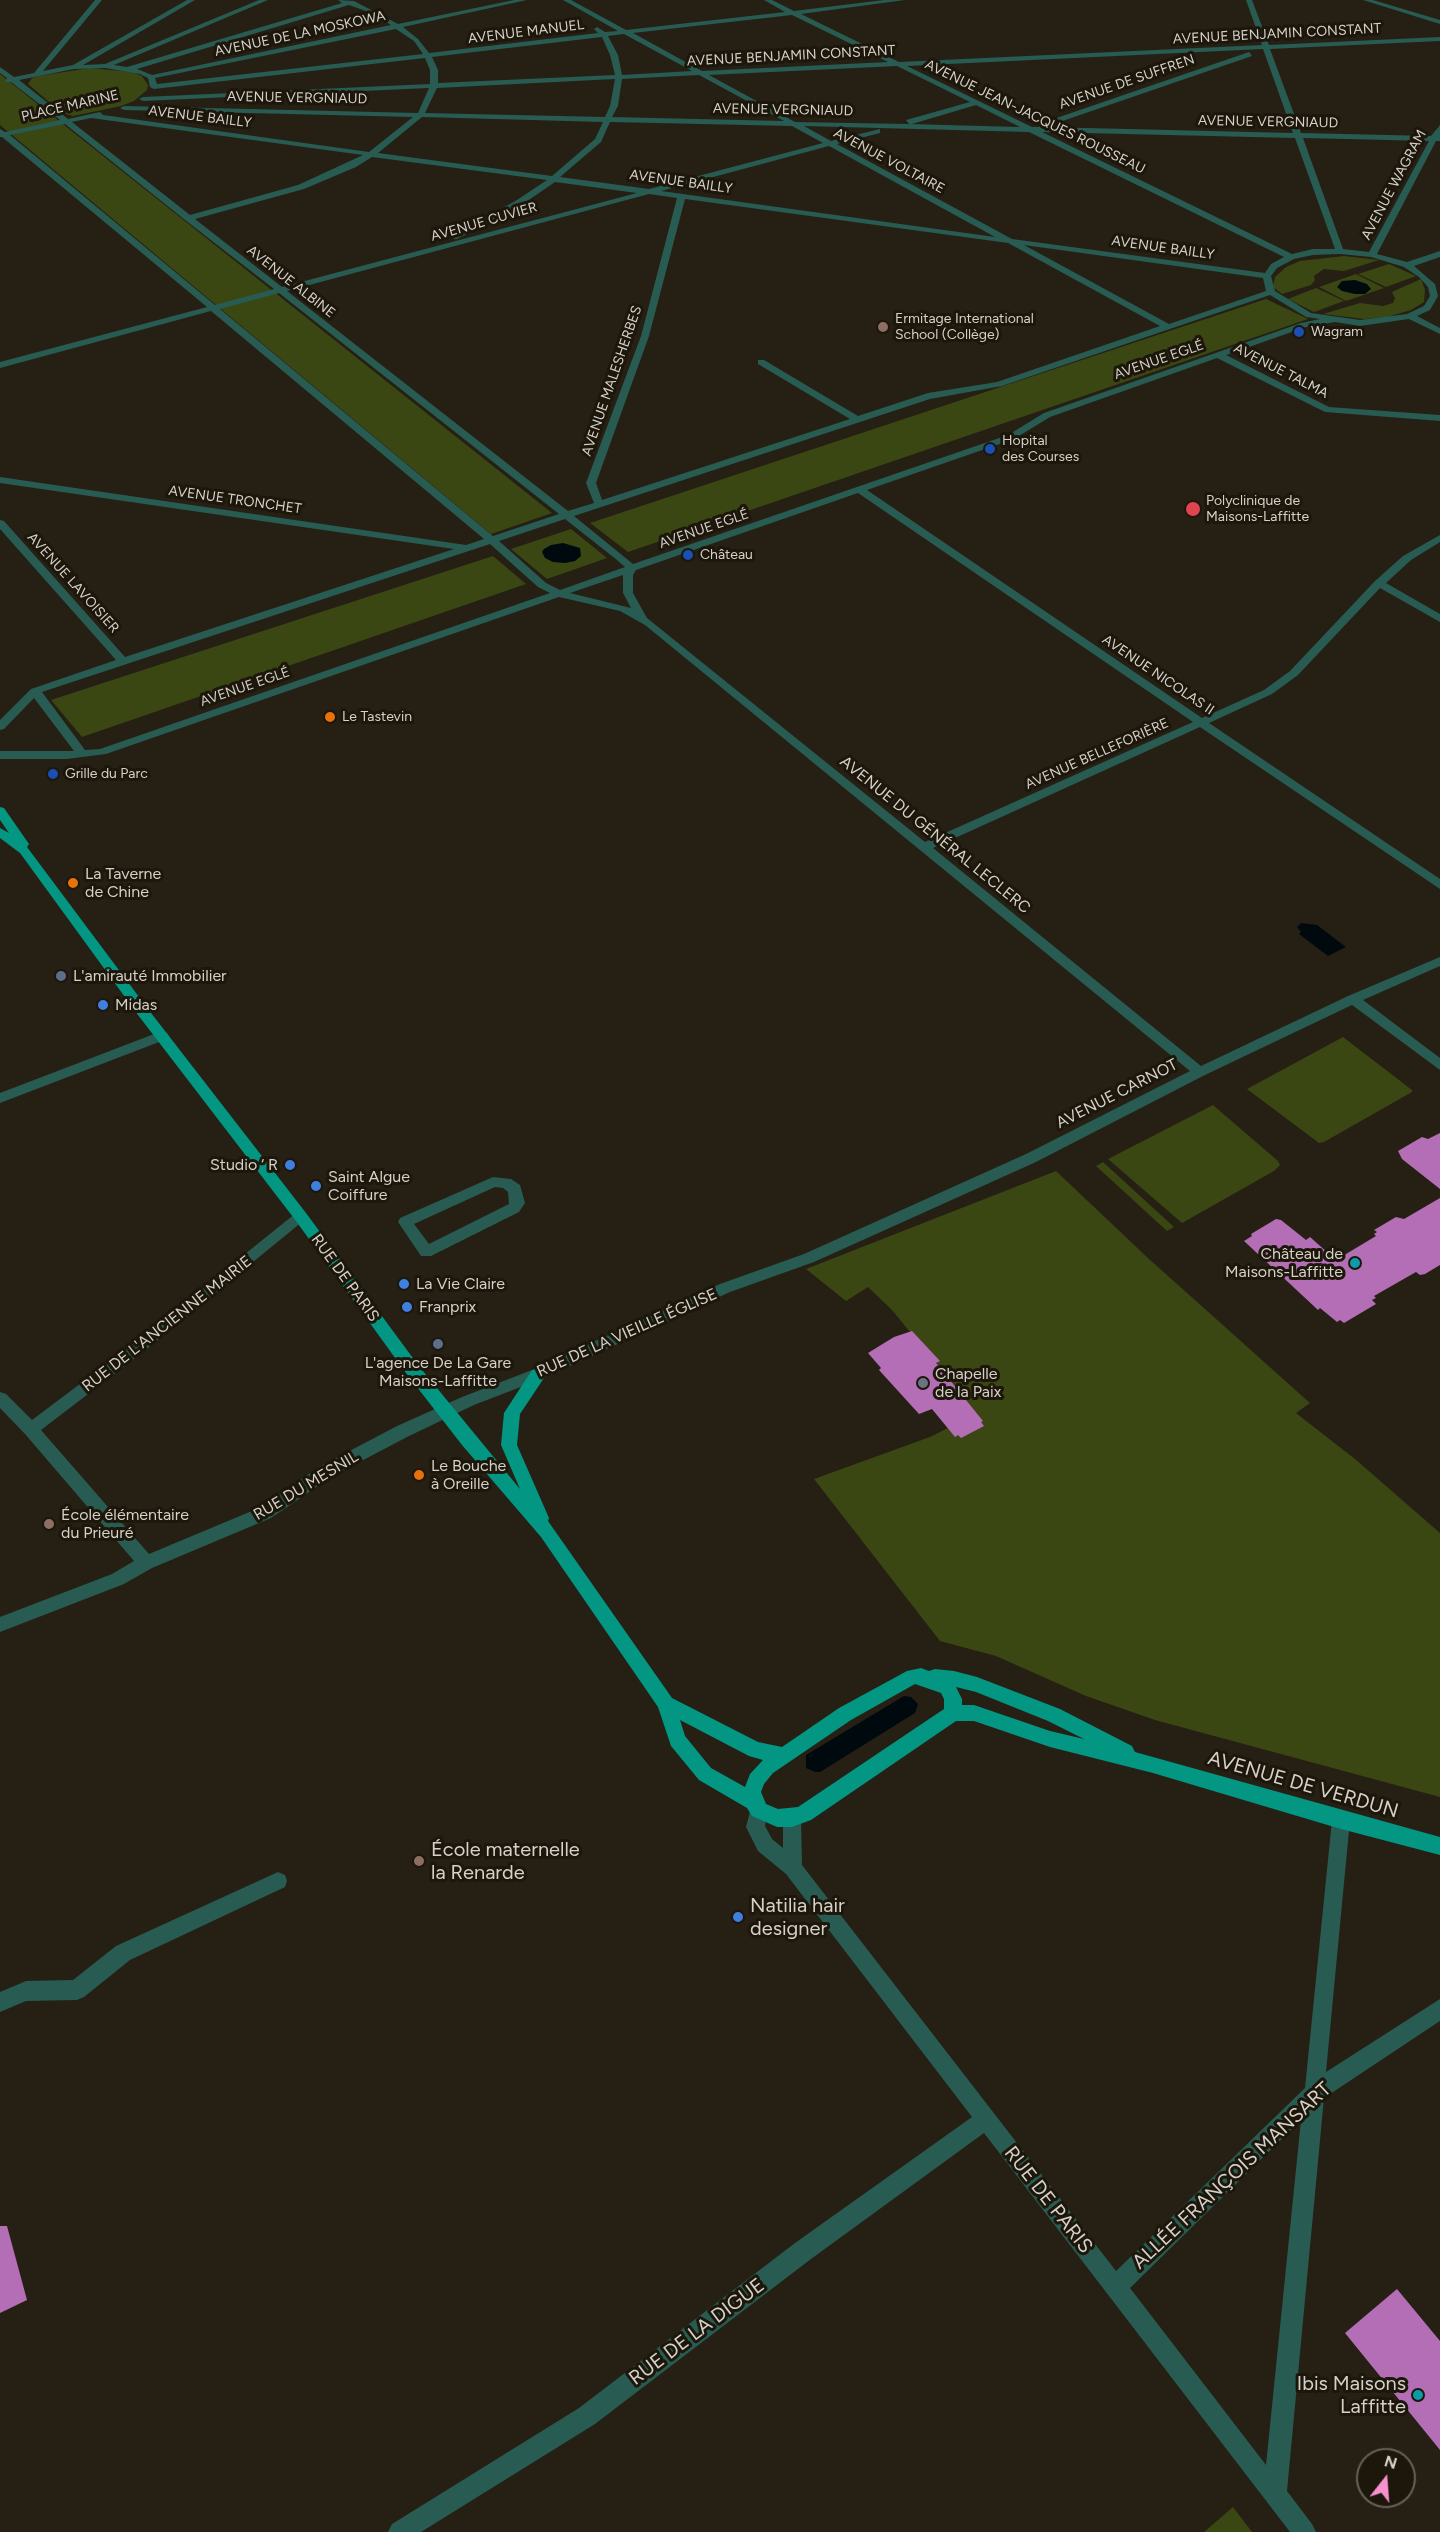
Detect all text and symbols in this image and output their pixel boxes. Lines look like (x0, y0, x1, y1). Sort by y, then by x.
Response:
street label: AVENUE DE LA MOSKOWA (213, 8, 387, 60)
street label: AVENUE MANUEL (467, 17, 585, 47)
street label: AVENUE BENJAMIN CONSTANT (1172, 20, 1382, 48)
street label: AVENUE BENJAMIN CONSTANT (686, 42, 896, 70)
street label: AVENUE DE SUFFREN (1057, 51, 1197, 113)
street label: AVENUE JEAN-JACQUES ROUSSEAU (922, 56, 1148, 178)
street label: PLACE MARINE (20, 87, 120, 125)
street label: AVENUE VERGNIAUD (227, 88, 367, 108)
street label: AVENUE VERGNIAUD (713, 100, 853, 120)
street label: AVENUE BAILLY (147, 102, 253, 132)
street label: AVENUE VERGNIAUD (1198, 112, 1338, 132)
street label: AVENUE VOLTAIRE (831, 125, 947, 197)
street label: AVENUE WAGRAM (1358, 127, 1430, 243)
street label: AVENUE BAILLY (628, 166, 734, 198)
street label: AVENUE CUVIER (429, 199, 539, 245)
street label: AVENUE BAILLY (1110, 232, 1216, 264)
street label: AVENUE ALBINE (243, 242, 339, 322)
street label: AVENUE MALESHERBES (578, 304, 646, 458)
place label: Ermitage International School (Collège) (895, 311, 1034, 344)
marker: Ermitage International School (Collège) (876, 320, 890, 334)
place label: Wagram (1311, 324, 1363, 340)
marker: Wagram (1292, 325, 1306, 339)
street label: AVENUE EGLÉ (1112, 337, 1206, 383)
street label: AVENUE TALMA (1231, 340, 1331, 402)
place label: Hopital des Courses (1002, 433, 1079, 466)
marker: Hopital des Courses (983, 442, 997, 456)
street label: AVENUE TRONCHET (167, 482, 303, 518)
place label: Polyclinique de Maisons-Laffitte (1206, 493, 1309, 526)
marker: Polyclinique de Maisons-Laffitte (1184, 500, 1202, 518)
street label: AVENUE EGLÉ (657, 506, 751, 552)
street label: AVENUE LAVOISIER (24, 529, 122, 637)
place label: Château (700, 547, 753, 563)
marker: Château (681, 548, 695, 562)
street label: AVENUE NICOLAS II (1099, 631, 1217, 719)
street label: AVENUE EGLÉ (198, 664, 292, 710)
place label: Le Tastevin (342, 709, 412, 725)
marker: Le Tastevin (323, 710, 337, 724)
street label: AVENUE BELLEFORIÈRE (1023, 715, 1171, 793)
street label: AVENUE DU GÉNÉRAL LECLERC (836, 752, 1034, 918)
place label: Grille du Parc (65, 766, 148, 782)
marker: Grille du Parc (46, 767, 60, 781)
place label: La Taverne de Chine (85, 864, 161, 902)
marker: La Taverne de Chine (66, 876, 80, 890)
place label: L'amirauté Immobilier (73, 966, 227, 986)
marker: L'amirauté Immobilier (54, 969, 68, 983)
place label: Midas (115, 995, 157, 1015)
marker: Midas (96, 998, 110, 1012)
street label: AVENUE CARNOT (1053, 1055, 1181, 1133)
place label: Studio ‘ R (210, 1155, 278, 1175)
marker: Studio ‘ R (283, 1158, 297, 1172)
place label: Saint Algue Coiffure (328, 1167, 410, 1205)
marker: Saint Algue Coiffure (309, 1179, 323, 1193)
street label: RUE DE PARIS (307, 1231, 383, 1325)
place label: Château de Maisons-Laffitte (1225, 1244, 1343, 1282)
street label: RUE DE L'ANCIENNE MAIRIE (78, 1252, 256, 1396)
marker: Château de Maisons-Laffitte (1348, 1256, 1362, 1270)
place label: La Vie Claire (416, 1274, 505, 1294)
marker: La Vie Claire (397, 1277, 411, 1291)
street label: RUE DE LA VIEILLE ÉGLISE (534, 1285, 720, 1381)
place label: Franprix (419, 1297, 476, 1317)
marker: Franprix (400, 1300, 414, 1314)
marker: L'agence De La Gare Maisons-Laffitte (431, 1337, 445, 1351)
place label: L'agence De La Gare Maisons-Laffitte (365, 1353, 511, 1391)
place label: Chapelle de la Paix (935, 1364, 1001, 1402)
marker: Chapelle de la Paix (916, 1376, 930, 1390)
street label: RUE DU MESNIL (250, 1447, 362, 1525)
place label: Le Bouche à Oreille (431, 1456, 506, 1494)
marker: Le Bouche à Oreille (412, 1468, 426, 1482)
place label: École élémentaire du Prieuré (61, 1505, 189, 1543)
marker: École élémentaire du Prieuré (42, 1517, 56, 1531)
street label: AVENUE DE VERDUN (1205, 1746, 1401, 1824)
place label: École maternelle la Renarde (431, 1838, 580, 1885)
marker: École maternelle la Renarde (412, 1854, 426, 1868)
place label: Natilia hair designer (750, 1894, 845, 1941)
marker: Natilia hair designer (731, 1910, 745, 1924)
street label: ALLÉE FRANÇOIS MANSART (1128, 2077, 1336, 2275)
street label: RUE DE PARIS (999, 2142, 1097, 2258)
street label: RUE DE LA DIGUE (625, 2273, 769, 2391)
place label: Ibis Maisons Laffitte (1297, 2372, 1406, 2419)
marker: Ibis Maisons Laffitte (1411, 2388, 1425, 2402)
north arrow (1356, 2448, 1416, 2508)
text: N (1382, 2451, 1400, 2473)

